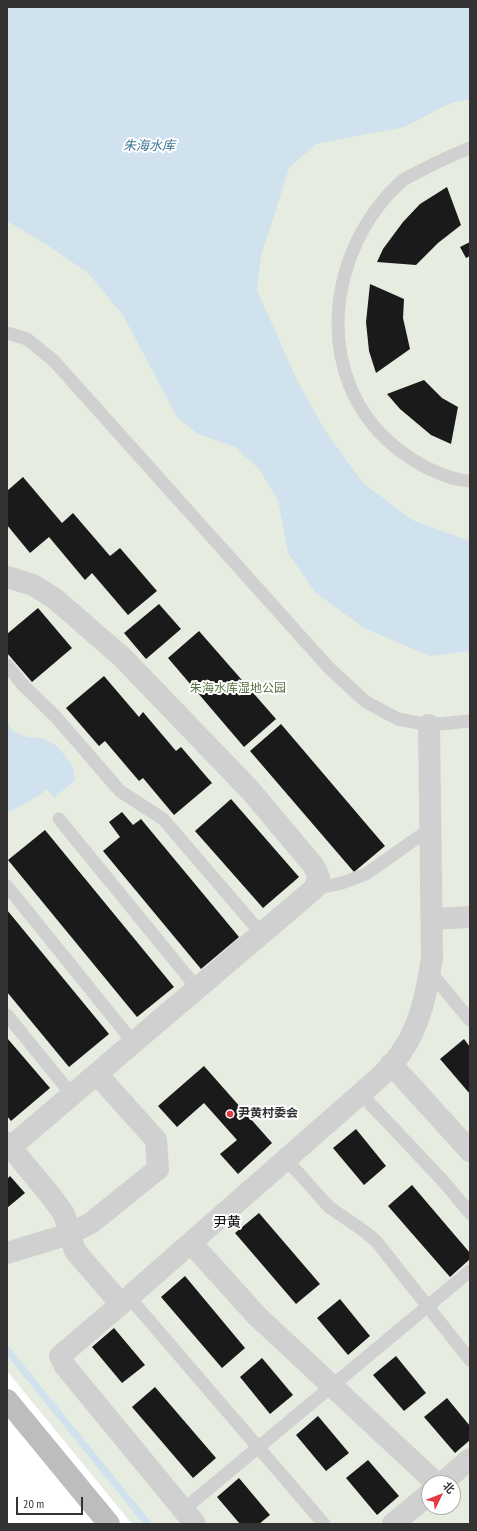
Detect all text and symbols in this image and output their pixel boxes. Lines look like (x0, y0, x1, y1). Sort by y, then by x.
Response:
water label: 朱海水库 (123, 138, 175, 154)
park label: 朱海水库湿地公园 (190, 682, 286, 696)
place label: 尹黄村委会 (238, 1107, 298, 1121)
marker: 尹黄村委会 (225, 1109, 235, 1119)
district label: 尹黄 (213, 1215, 241, 1231)
north arrow (421, 1475, 461, 1515)
text: 北 (440, 1479, 458, 1496)
scale bar (18, 1489, 85, 1515)
text: 20 m (23, 1496, 44, 1511)

